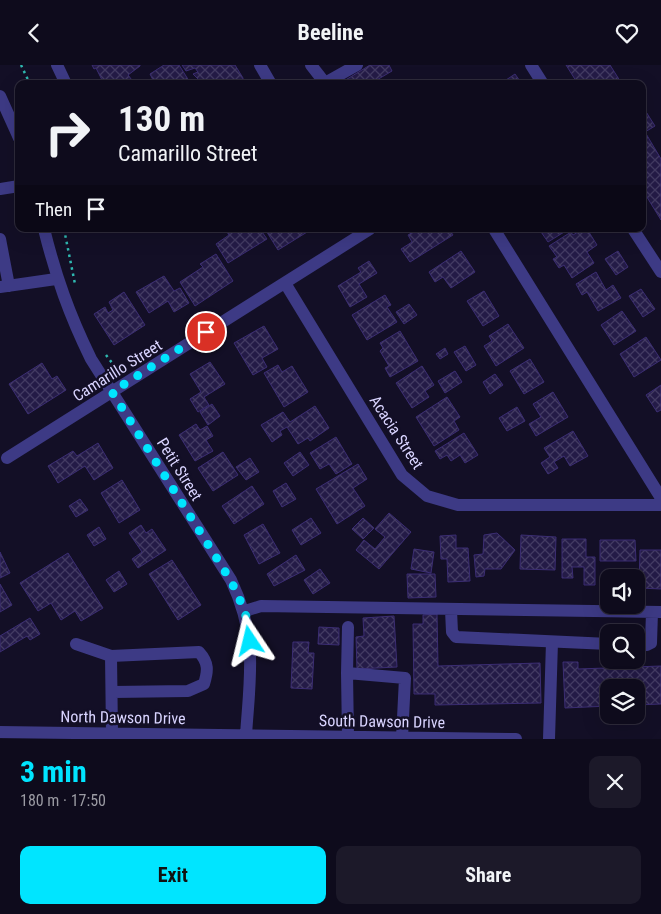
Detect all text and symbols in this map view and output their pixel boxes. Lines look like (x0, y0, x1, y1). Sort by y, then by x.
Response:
icon: back (20, 19, 48, 47)
icon: heart (613, 19, 641, 47)
text: Beeline (298, 20, 363, 45)
text: 130 m (118, 99, 205, 140)
icon: right (35, 100, 100, 165)
text: Camarillo Street (118, 141, 258, 166)
icon: arrive (82, 195, 110, 223)
text: Then (35, 198, 72, 221)
pin (185, 311, 227, 353)
icon: arrive (192, 318, 220, 346)
street label: Camarillo Street (69, 335, 166, 405)
street label: Acacia Street (366, 392, 428, 473)
street label: Petit Street (153, 434, 206, 504)
map controls (600, 569, 645, 724)
button: sound (600, 569, 645, 614)
position arrow (223, 614, 275, 666)
button: search (600, 624, 645, 669)
button: layers (600, 679, 645, 724)
street label: North Dawson Drive (60, 707, 186, 728)
street label: South Dawson Drive (319, 711, 445, 732)
text: 3 min (20, 754, 87, 789)
button: close (589, 756, 641, 808)
text: 180 m · 17:50 (20, 791, 106, 810)
button: Exit (20, 846, 326, 904)
button: Share (336, 846, 641, 904)

